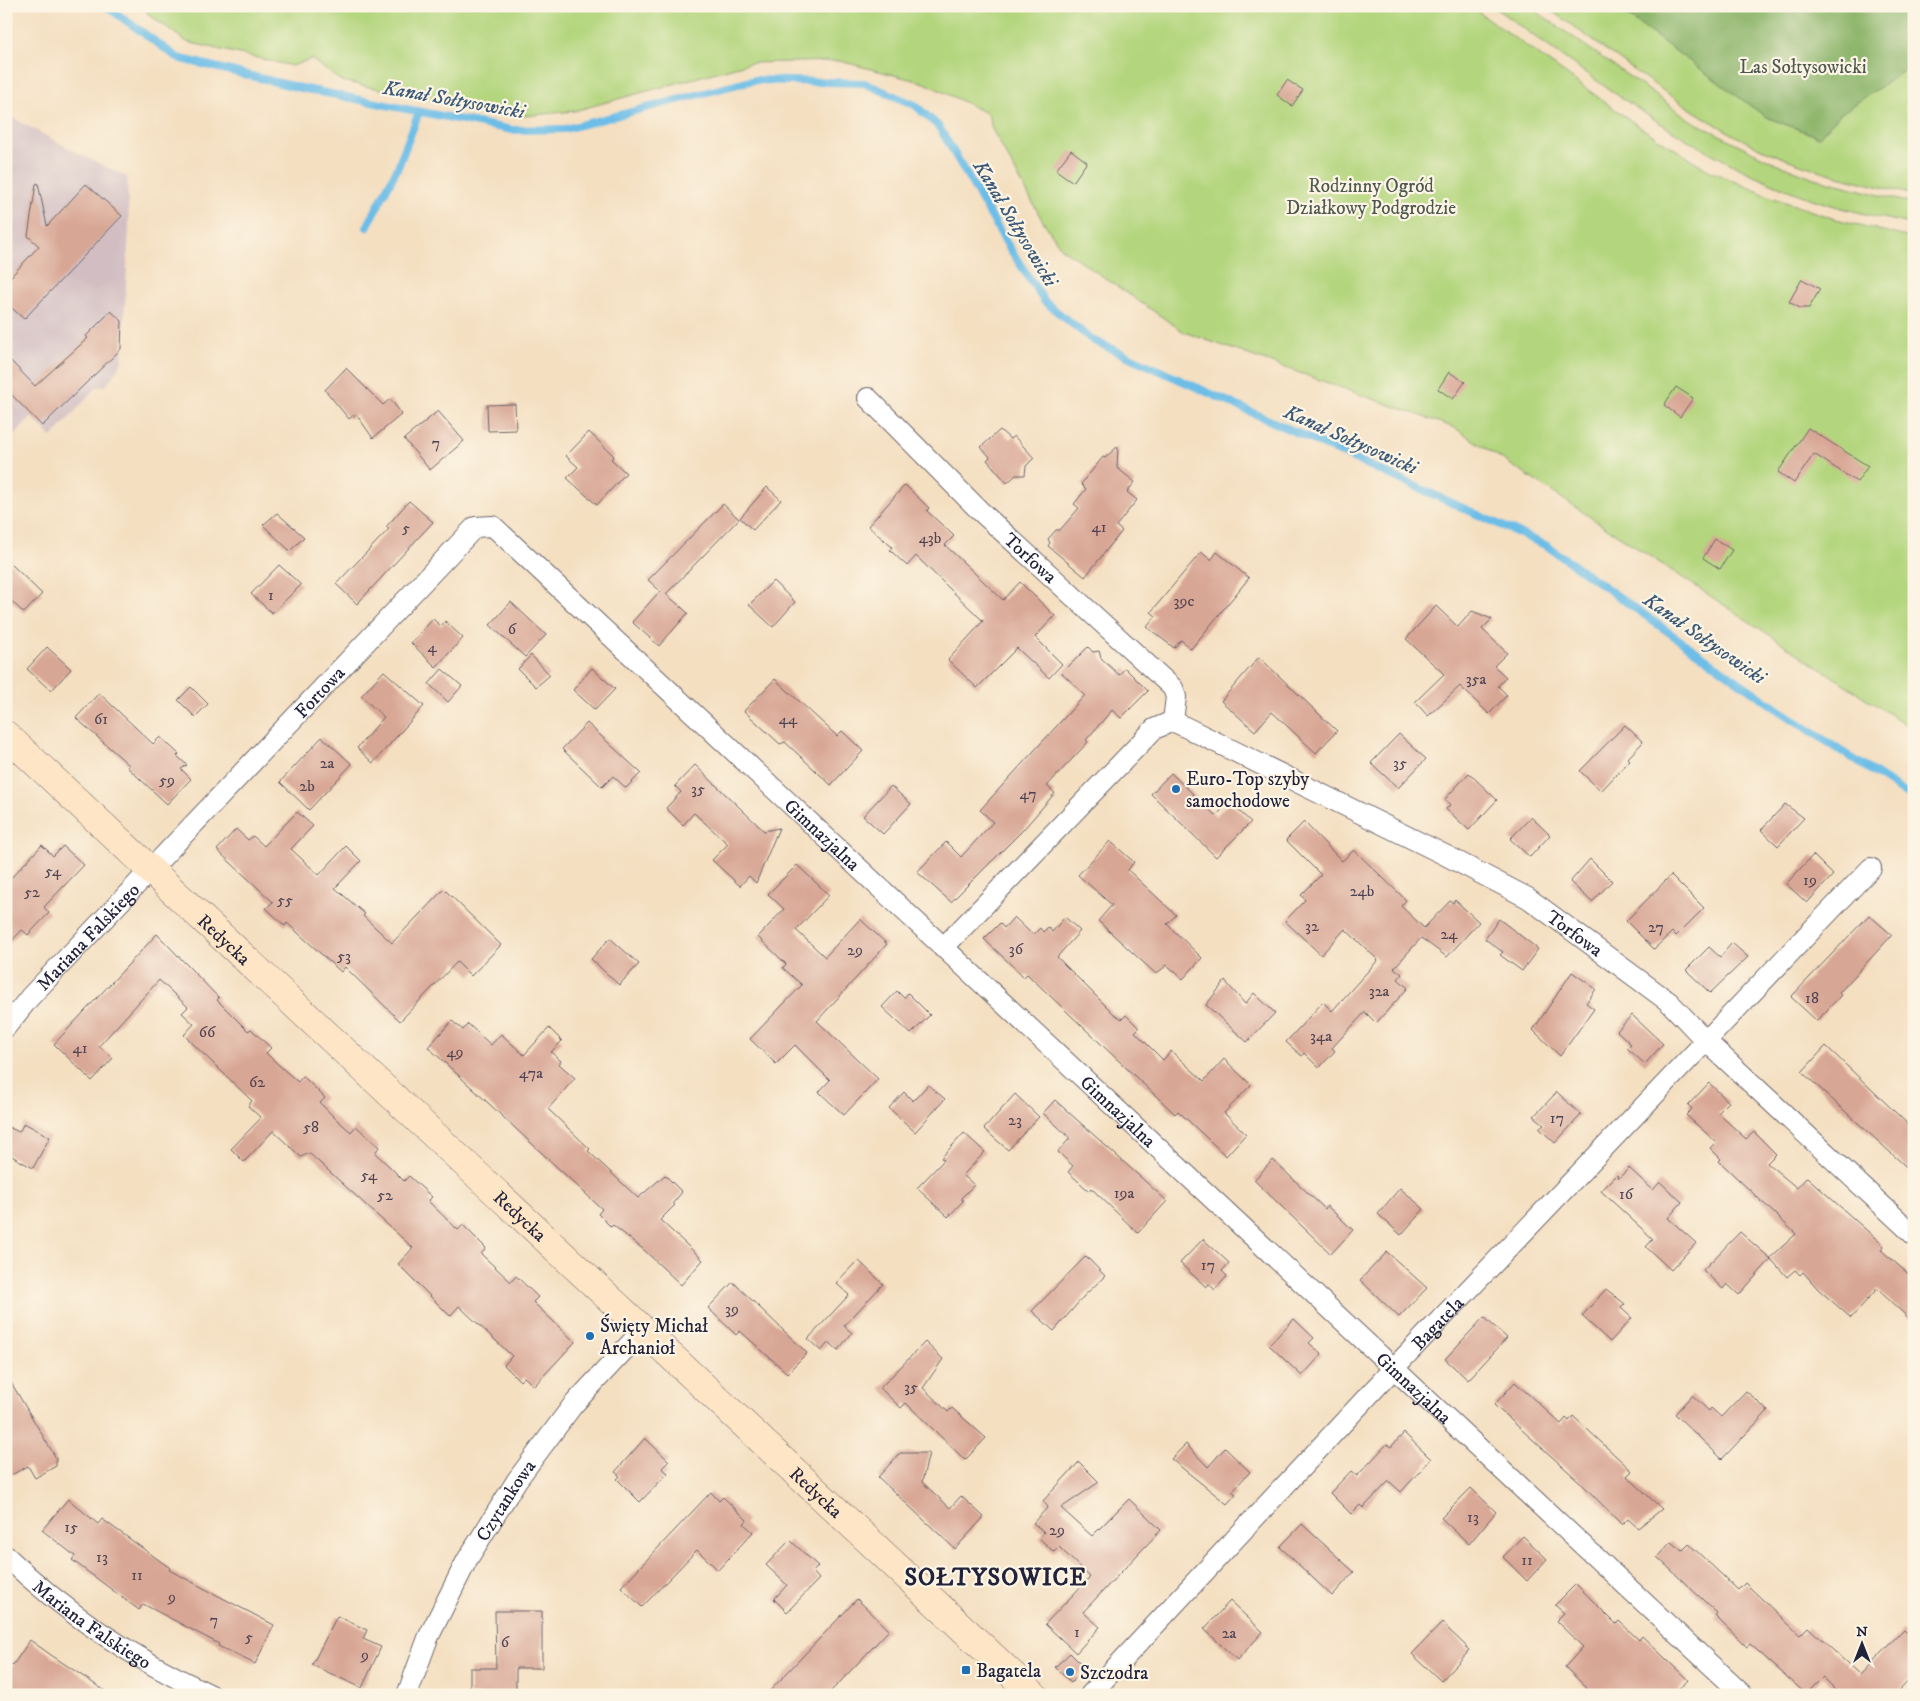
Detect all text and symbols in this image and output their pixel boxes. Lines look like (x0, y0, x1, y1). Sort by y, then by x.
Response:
park label: Las Sołtysowicki (1739, 56, 1867, 79)
water label: Kanał Sołtysowicki (380, 76, 528, 126)
water label: Kanał Sołtysowicki (967, 155, 1063, 293)
park label: Rodzinny Ogród Działkowy Podgrodzie (1286, 175, 1456, 220)
water label: Kanał Sołtysowicki (1279, 399, 1423, 482)
house number: 7 (432, 433, 440, 453)
house number: 41 (1091, 517, 1107, 537)
house number: 5 (402, 518, 410, 538)
house number: 43b (919, 528, 941, 548)
street label: Torfowa (998, 529, 1061, 589)
house number: 1 (268, 585, 274, 605)
water label: Kanał Sołtysowicki (1637, 587, 1771, 692)
house number: 39c (1174, 591, 1195, 611)
house number: 6 (508, 619, 517, 639)
house number: 4 (427, 637, 437, 657)
street label: Fortowa (290, 662, 350, 723)
house number: 35a (1466, 669, 1487, 689)
house number: 61 (94, 709, 108, 729)
house number: 44 (779, 709, 798, 729)
house number: 2a (320, 753, 335, 773)
house number: 35 (1393, 753, 1407, 773)
place label: Euro-Top szyby samochodowe (1186, 768, 1310, 813)
house number: 59 (159, 770, 175, 790)
house number: 2b (299, 776, 315, 796)
house number: 35 (691, 779, 705, 799)
marker: Euro-Top szyby samochodowe (1170, 783, 1182, 795)
house number: 47 (1019, 784, 1037, 804)
street label: Gimnazjalna (779, 794, 864, 876)
house number: 54 (45, 861, 62, 881)
house number: 19 (1803, 870, 1817, 890)
street label: Mariana Falskiego (32, 879, 145, 996)
house number: 24b (1350, 881, 1374, 901)
house number: 52 (24, 882, 40, 902)
house number: 55 (277, 890, 293, 910)
street label: Torfowa (1542, 906, 1607, 962)
street label: Redycka (192, 910, 255, 971)
house number: 32 (1305, 916, 1319, 936)
house number: 27 (1648, 917, 1664, 937)
house number: 24 (1440, 924, 1458, 944)
house number: 36 (1009, 939, 1024, 959)
house number: 29 (847, 940, 863, 960)
house number: 53 (337, 946, 351, 966)
house number: 32a (1369, 981, 1390, 1001)
house number: 18 (1805, 988, 1819, 1008)
house number: 66 (199, 1022, 216, 1042)
house number: 34a (1310, 1026, 1332, 1046)
house number: 41 (72, 1038, 88, 1058)
house number: 49 (446, 1042, 464, 1062)
house number: 47a (519, 1063, 543, 1083)
street label: Gimnazjalna (1075, 1071, 1160, 1153)
house number: 62 (249, 1072, 265, 1092)
house number: 17 (1550, 1108, 1564, 1128)
house number: 23 (1008, 1110, 1022, 1130)
house number: 58 (303, 1117, 319, 1137)
house number: 54 (361, 1165, 378, 1185)
house number: 19a (1114, 1183, 1135, 1203)
house number: 16 (1619, 1184, 1634, 1204)
house number: 52 (377, 1185, 393, 1205)
street label: Redycka (488, 1186, 551, 1247)
house number: 17 (1201, 1255, 1215, 1275)
street label: Bagatela (1407, 1292, 1469, 1355)
house number: 39 (725, 1299, 739, 1319)
place label: Święty Michał Archanioł (600, 1313, 708, 1360)
marker: Święty Michał Archanioł (584, 1330, 596, 1342)
street label: Gimnazjalna (1371, 1348, 1456, 1430)
house number: 35 (904, 1377, 918, 1397)
street label: Czytankowa (472, 1456, 541, 1546)
street label: Redycka (784, 1463, 847, 1523)
house number: 13 (1467, 1507, 1479, 1527)
house number: 15 (64, 1517, 78, 1537)
house number: 29 (1049, 1520, 1065, 1540)
house number: 13 (96, 1547, 108, 1567)
house number: 11 (1521, 1550, 1533, 1570)
district label: SOŁTYSOWICE (904, 1563, 1088, 1593)
house number: 11 (131, 1565, 143, 1585)
street label: Mariana Falskiego (27, 1575, 155, 1674)
house number: 9 (167, 1587, 176, 1607)
house number: 7 (210, 1610, 218, 1630)
north arrow (1838, 1618, 1888, 1668)
house number: 1 (1074, 1622, 1080, 1642)
house number: 2a (1222, 1623, 1237, 1643)
text: N (1856, 1623, 1868, 1641)
house number: 5 (245, 1627, 253, 1647)
house number: 6 (501, 1632, 510, 1652)
house number: 9 (360, 1645, 369, 1665)
place label: Bagatela (976, 1660, 1041, 1683)
place label: Szczodra (1080, 1662, 1148, 1685)
marker: Bagatela (960, 1664, 972, 1676)
marker: Szczodra (1064, 1666, 1076, 1678)

